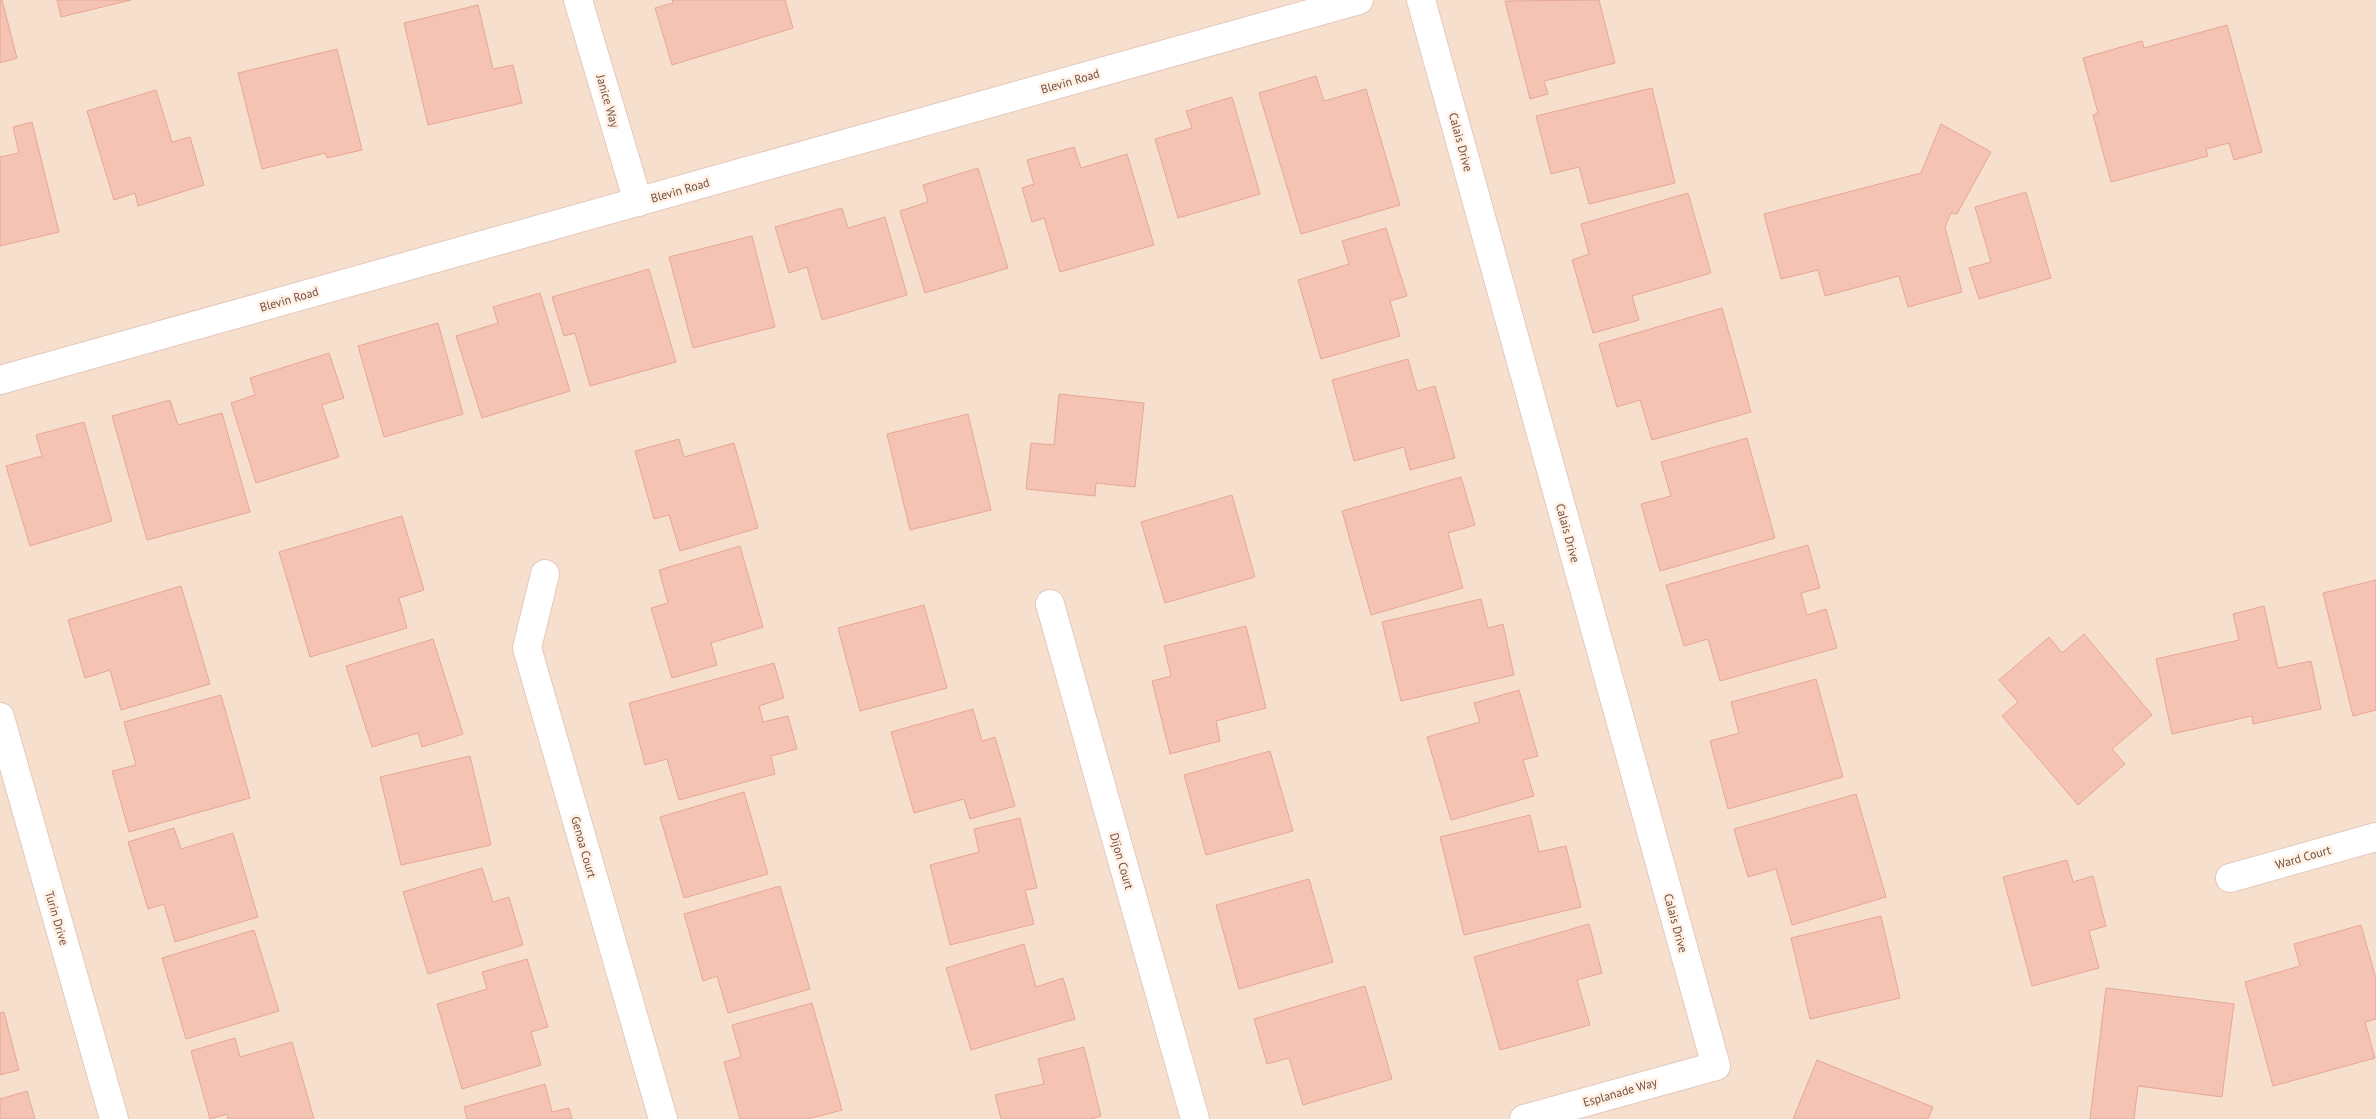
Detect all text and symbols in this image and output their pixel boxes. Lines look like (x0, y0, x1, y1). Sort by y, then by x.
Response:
street label: Blevin Road (1039, 65, 1101, 97)
street label: Janice Way (593, 72, 623, 130)
street label: Calais Drive (1446, 111, 1476, 173)
street label: Blevin Road (649, 174, 711, 206)
street label: Blevin Road (258, 283, 320, 315)
street label: Calais Drive (1553, 502, 1583, 564)
street label: Genoa Court (568, 814, 600, 880)
street label: Dijon Court (1107, 831, 1137, 891)
street label: Ward Court (2274, 842, 2332, 872)
street label: Turin Drive (42, 889, 72, 947)
street label: Calais Drive (1661, 892, 1691, 954)
street label: Esplanade Way (1581, 1074, 1659, 1110)

